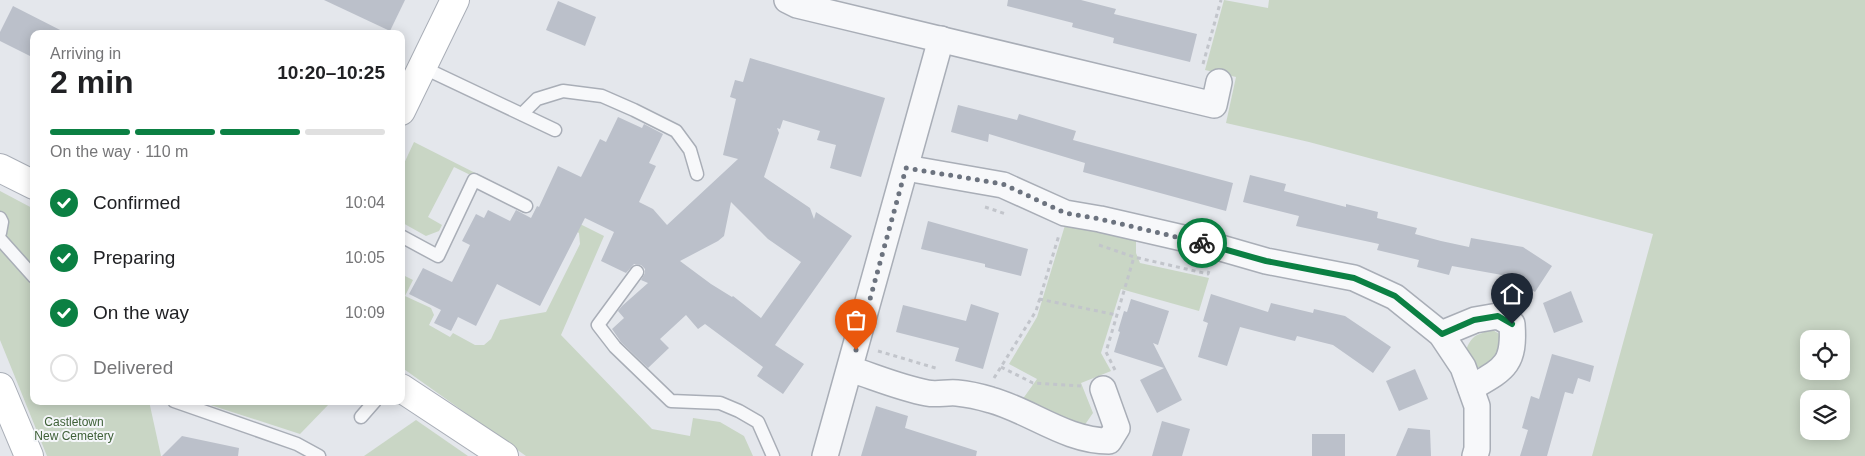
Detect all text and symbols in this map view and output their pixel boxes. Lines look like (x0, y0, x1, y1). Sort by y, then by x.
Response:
text: Arriving in (50, 45, 121, 62)
text: 10:20–10:25 (277, 62, 385, 83)
text: 2 min (50, 64, 134, 100)
text: On the way · 110 m (50, 143, 188, 160)
icon: check (50, 189, 78, 217)
text: Confirmed (93, 192, 181, 213)
text: 10:04 (345, 194, 385, 211)
courier (1177, 218, 1227, 268)
icon: bike (1188, 229, 1216, 257)
icon: check (50, 244, 78, 272)
text: Preparing (93, 247, 175, 268)
text: 10:05 (345, 249, 385, 266)
pin (1491, 273, 1533, 324)
icon: home (1498, 280, 1526, 308)
icon: check (50, 299, 78, 327)
pin (835, 299, 877, 350)
text: On the way (93, 302, 189, 323)
text: 10:09 (345, 304, 385, 321)
icon: bag (842, 306, 870, 334)
map controls (1800, 330, 1850, 440)
button: locate (1800, 330, 1850, 380)
text: Delivered (93, 357, 173, 378)
button: layers (1800, 390, 1850, 440)
park label: Castletown New Cemetery (34, 415, 114, 443)

